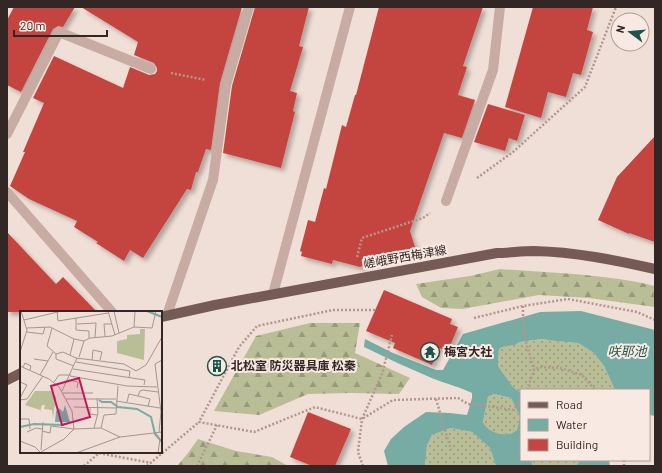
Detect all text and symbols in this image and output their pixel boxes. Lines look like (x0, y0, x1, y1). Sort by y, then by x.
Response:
scale bar (14, 12, 107, 38)
north arrow (610, 12, 650, 52)
text: 20 m (20, 18, 46, 32)
text: N (613, 24, 627, 34)
street label: 嵯峨野西梅津線 (362, 242, 447, 270)
inset map (20, 311, 162, 453)
temple icon: 梅宮大社 (419, 341, 441, 363)
water label: 咲耶池 (607, 343, 648, 359)
place label: 梅宮大社 (444, 344, 492, 358)
building icon: 北松室 防災器具庫 松秦 (206, 355, 228, 377)
place label: 北松室 防災器具庫 松秦 (231, 358, 356, 372)
legend (520, 389, 650, 461)
text: Road (556, 397, 583, 411)
text: Water (556, 417, 588, 431)
text: Building (556, 437, 598, 451)

